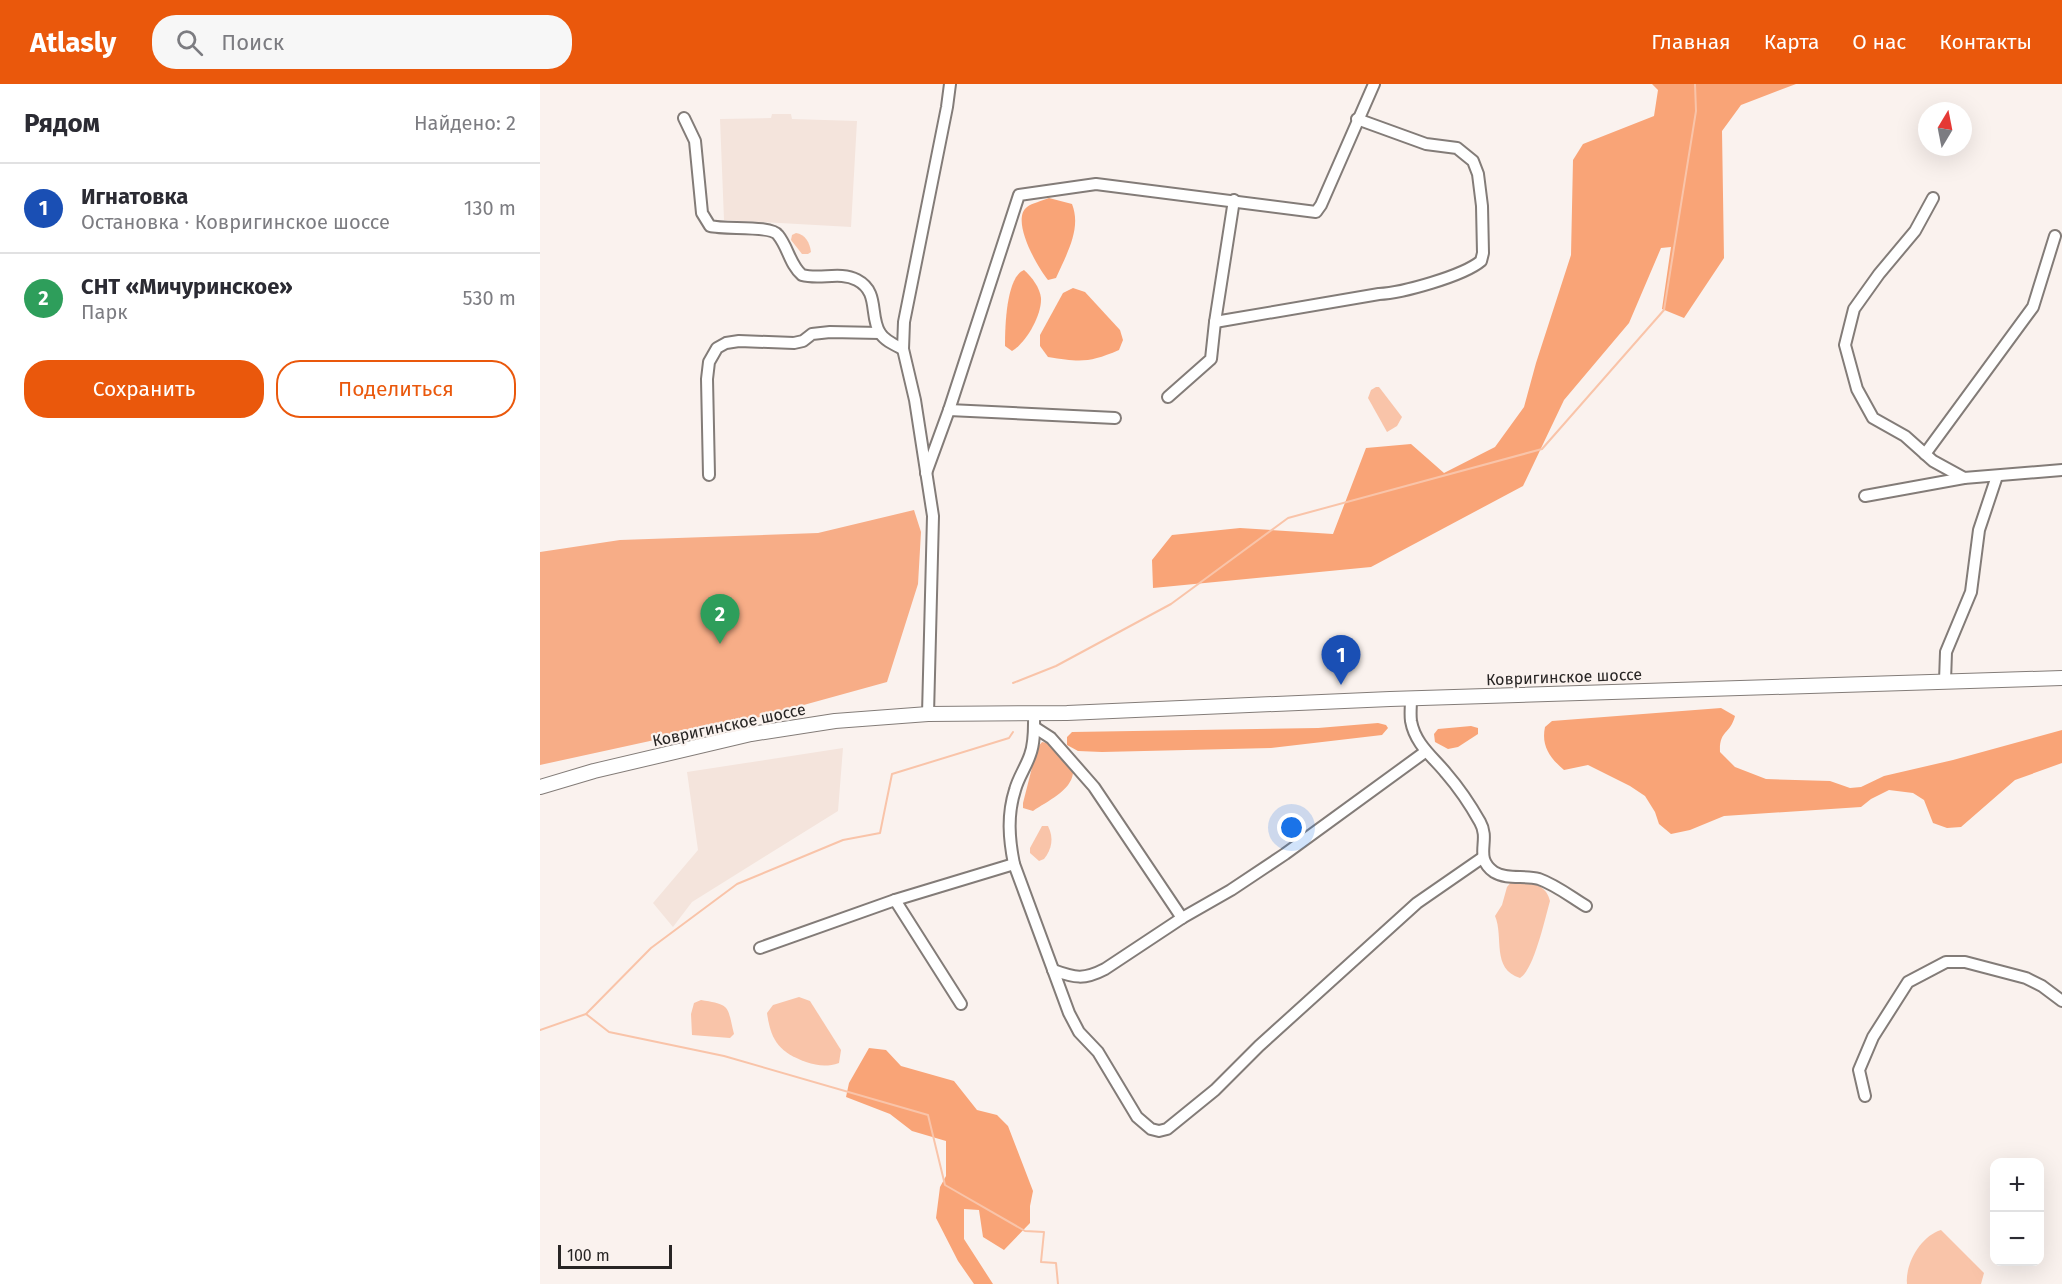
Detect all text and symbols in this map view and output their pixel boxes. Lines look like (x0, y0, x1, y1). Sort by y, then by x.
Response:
search box (152, 15, 572, 69)
text: Atlasly (30, 26, 116, 59)
icon: search (173, 26, 206, 59)
text: Поиск (221, 29, 284, 56)
text: Главная (1651, 29, 1731, 55)
text: Карта (1764, 29, 1819, 55)
text: О нас (1852, 29, 1906, 55)
text: Контакты (1939, 29, 2032, 55)
north arrow (1918, 102, 1972, 156)
text: Рядом (24, 108, 100, 139)
text: Найдено: 2 (414, 111, 516, 135)
text: Игнатовка (81, 183, 188, 210)
text: 1 (39, 196, 48, 220)
text: 130 m (464, 196, 516, 220)
text: Остановка · Ковригинское шоссе (81, 210, 390, 234)
text: СНТ «Мичуринское» (81, 273, 293, 300)
text: 2 (38, 286, 49, 310)
text: 530 m (463, 286, 516, 310)
text: Парк (81, 300, 128, 324)
button: Сохранить (24, 360, 264, 418)
button: Поделиться (276, 360, 516, 418)
pin: 2 (700, 594, 740, 644)
pin: 1 (1322, 636, 1360, 685)
street label: Ковригинское шоссе (1486, 665, 1642, 689)
street label: Ковригинское шоссе (651, 699, 807, 751)
your location (1277, 813, 1306, 842)
map controls (1990, 1158, 2044, 1266)
button: + (1990, 1158, 2044, 1212)
button: − (1990, 1212, 2044, 1266)
scale bar (558, 1242, 672, 1270)
text: 100 m (567, 1246, 610, 1265)

